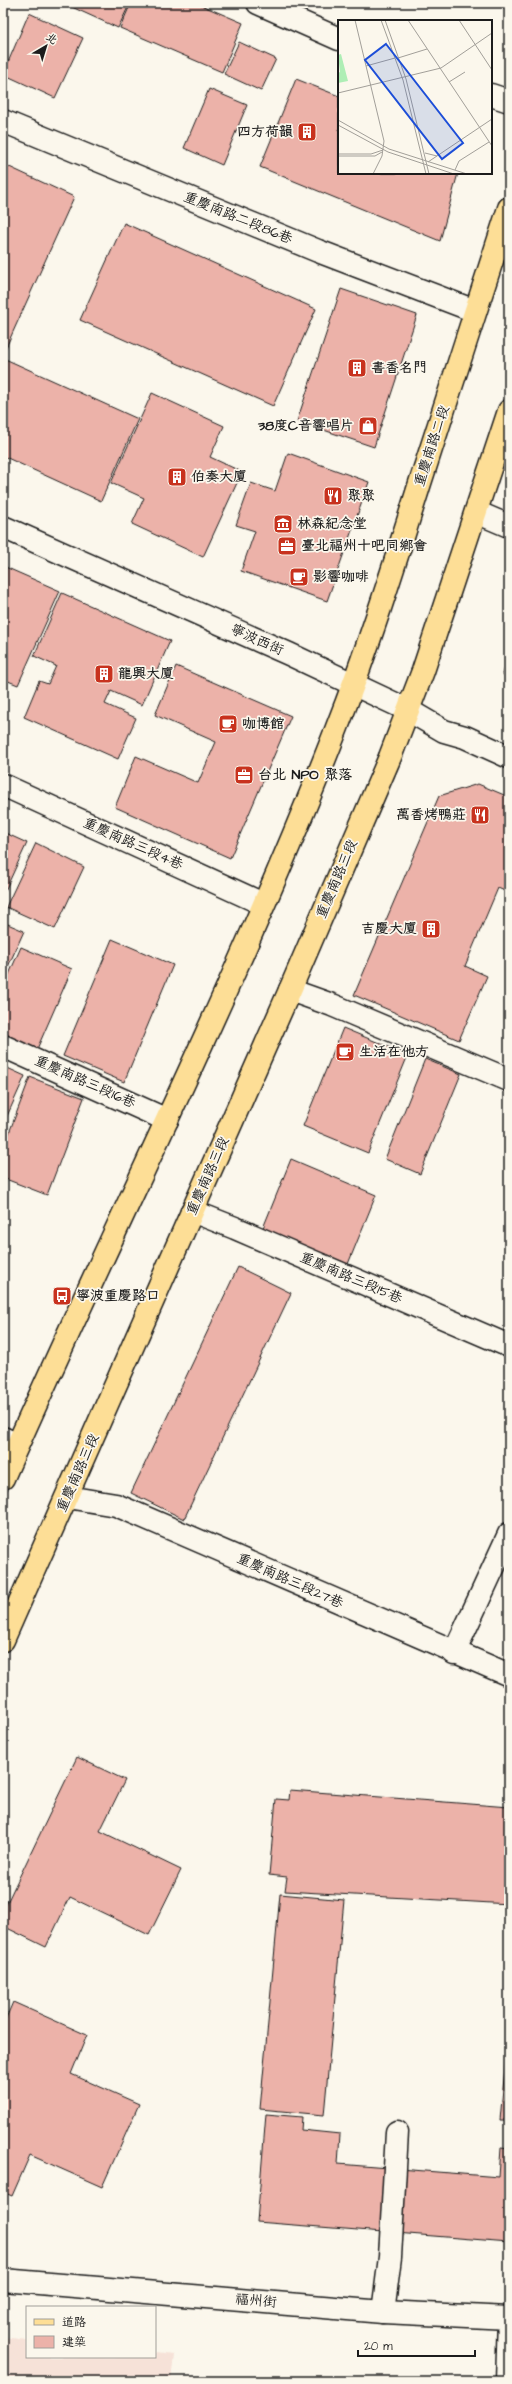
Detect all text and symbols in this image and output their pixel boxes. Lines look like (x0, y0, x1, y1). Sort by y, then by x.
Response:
inset map (338, 20, 492, 174)
north arrow (26, 26, 66, 66)
text: 北 (43, 29, 61, 48)
building icon: 四方荷韻 (296, 121, 318, 143)
place label: 四方荷韻 (237, 122, 293, 142)
street label: 重慶南路二段86巷 (181, 187, 296, 249)
building icon: 書香名門 (346, 357, 368, 379)
place label: 書香名門 (371, 358, 427, 378)
street label: 重慶南路二段 (410, 403, 454, 489)
shop icon: 38度C音響唱片 (357, 415, 379, 437)
place label: 38度C音響唱片 (257, 416, 354, 436)
building icon: 伯奏大廈 (166, 466, 188, 488)
place label: 伯奏大廈 (191, 467, 247, 487)
restaurant icon: 聚聚 (322, 485, 344, 507)
place label: 聚聚 (347, 486, 375, 506)
museum icon: 林森紀念堂 (272, 513, 294, 535)
place label: 林森紀念堂 (297, 514, 367, 534)
office icon: 臺北福州十吧同鄉會 (276, 535, 298, 557)
place label: 臺北福州十吧同鄉會 (301, 536, 427, 556)
cafe icon: 影響咖啡 (288, 566, 310, 588)
place label: 影響咖啡 (313, 567, 369, 587)
street label: 寧波西街 (227, 619, 287, 661)
building icon: 龍興大廈 (93, 663, 115, 685)
place label: 龍興大廈 (118, 664, 174, 684)
cafe icon: 咖博館 (217, 713, 239, 735)
place label: 咖博館 (242, 714, 284, 734)
office icon: 台北 NPO 聚落 (233, 764, 255, 786)
place label: 台北 NPO 聚落 (258, 765, 352, 785)
restaurant icon: 萬香烤鴨莊 (469, 804, 491, 826)
place label: 萬香烤鴨莊 (396, 805, 466, 825)
street label: 重慶南路三段4巷 (80, 813, 187, 875)
street label: 重慶南路三段 (311, 836, 363, 922)
building icon: 吉慶大廈 (420, 918, 442, 940)
place label: 吉慶大廈 (361, 919, 417, 939)
cafe icon: 生活在他方 (334, 1041, 356, 1063)
place label: 生活在他方 (359, 1042, 429, 1062)
street label: 重慶南路三段16巷 (31, 1051, 140, 1114)
street label: 重慶南路三段 (182, 1134, 234, 1218)
street label: 重慶南路三段15巷 (297, 1247, 406, 1309)
bus stop icon: 寧波重慶路口 (51, 1285, 73, 1307)
place label: 寧波重慶路口 (76, 1286, 160, 1306)
street label: 重慶南路三段 (52, 1431, 104, 1515)
street label: 重慶南路三段27巷 (234, 1549, 347, 1614)
street label: 福州街 (234, 2289, 278, 2313)
legend (26, 2306, 156, 2358)
text: 道路 (62, 2314, 86, 2331)
scale bar (358, 2332, 475, 2358)
text: 建築 (62, 2334, 86, 2351)
text: 20 m (364, 2338, 393, 2355)

